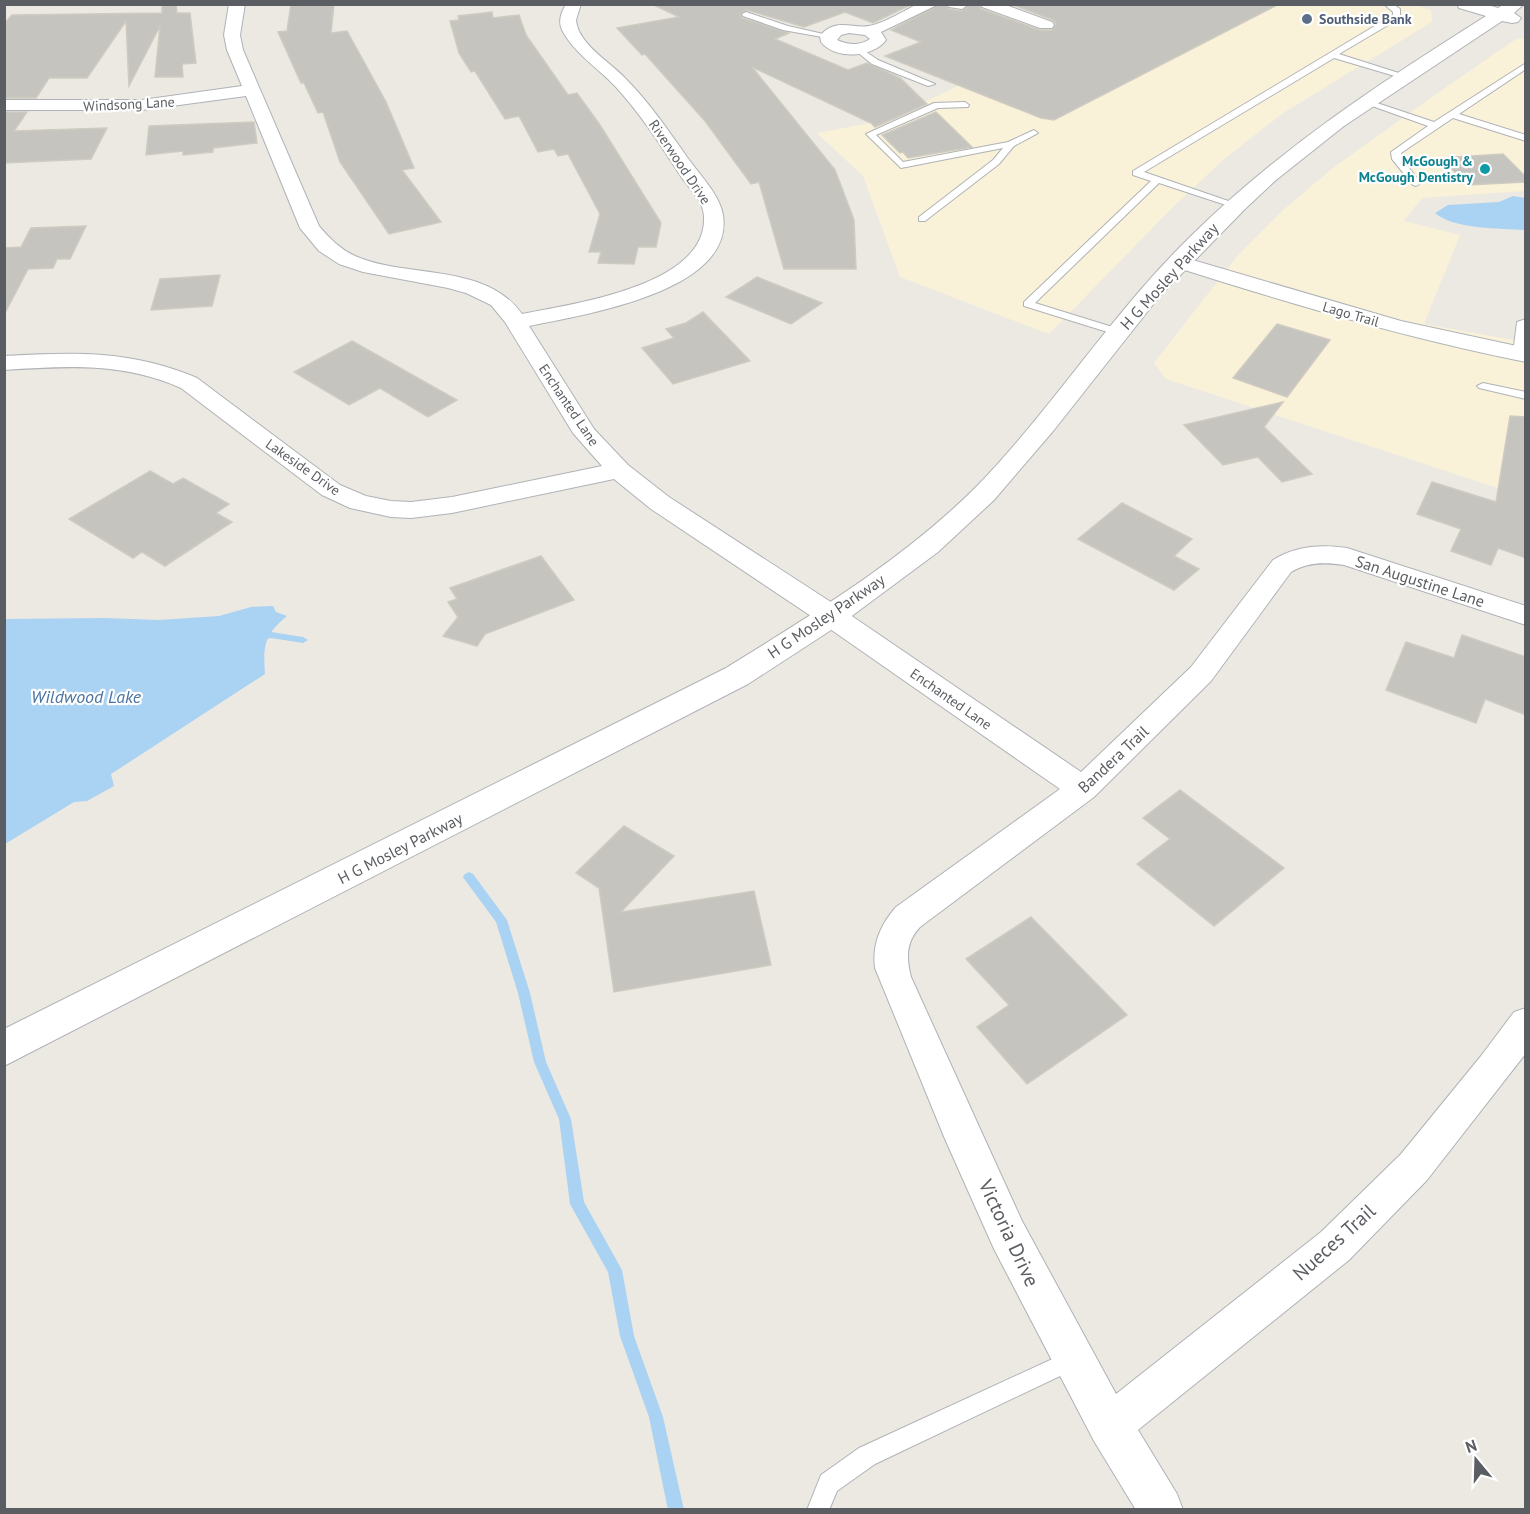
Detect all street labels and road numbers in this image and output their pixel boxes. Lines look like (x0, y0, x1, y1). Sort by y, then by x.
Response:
street label: Windsong Lane (83, 93, 175, 115)
street label: Riverwood Drive (645, 116, 715, 208)
street label: H G Mosley Parkway (1116, 218, 1223, 334)
street label: Lago Trail (1321, 297, 1381, 331)
street label: Enchanted Lane (535, 360, 603, 450)
street label: Lakeside Drive (262, 435, 344, 499)
street label: San Augustine Lane (1353, 551, 1487, 611)
street label: H G Mosley Parkway (764, 569, 889, 663)
street label: Enchanted Lane (907, 664, 995, 734)
street label: Bandera Trail (1073, 721, 1153, 797)
street label: H G Mosley Parkway (334, 808, 466, 888)
street label: Victoria Drive (972, 1174, 1045, 1291)
street label: Nueces Trail (1287, 1198, 1381, 1286)

